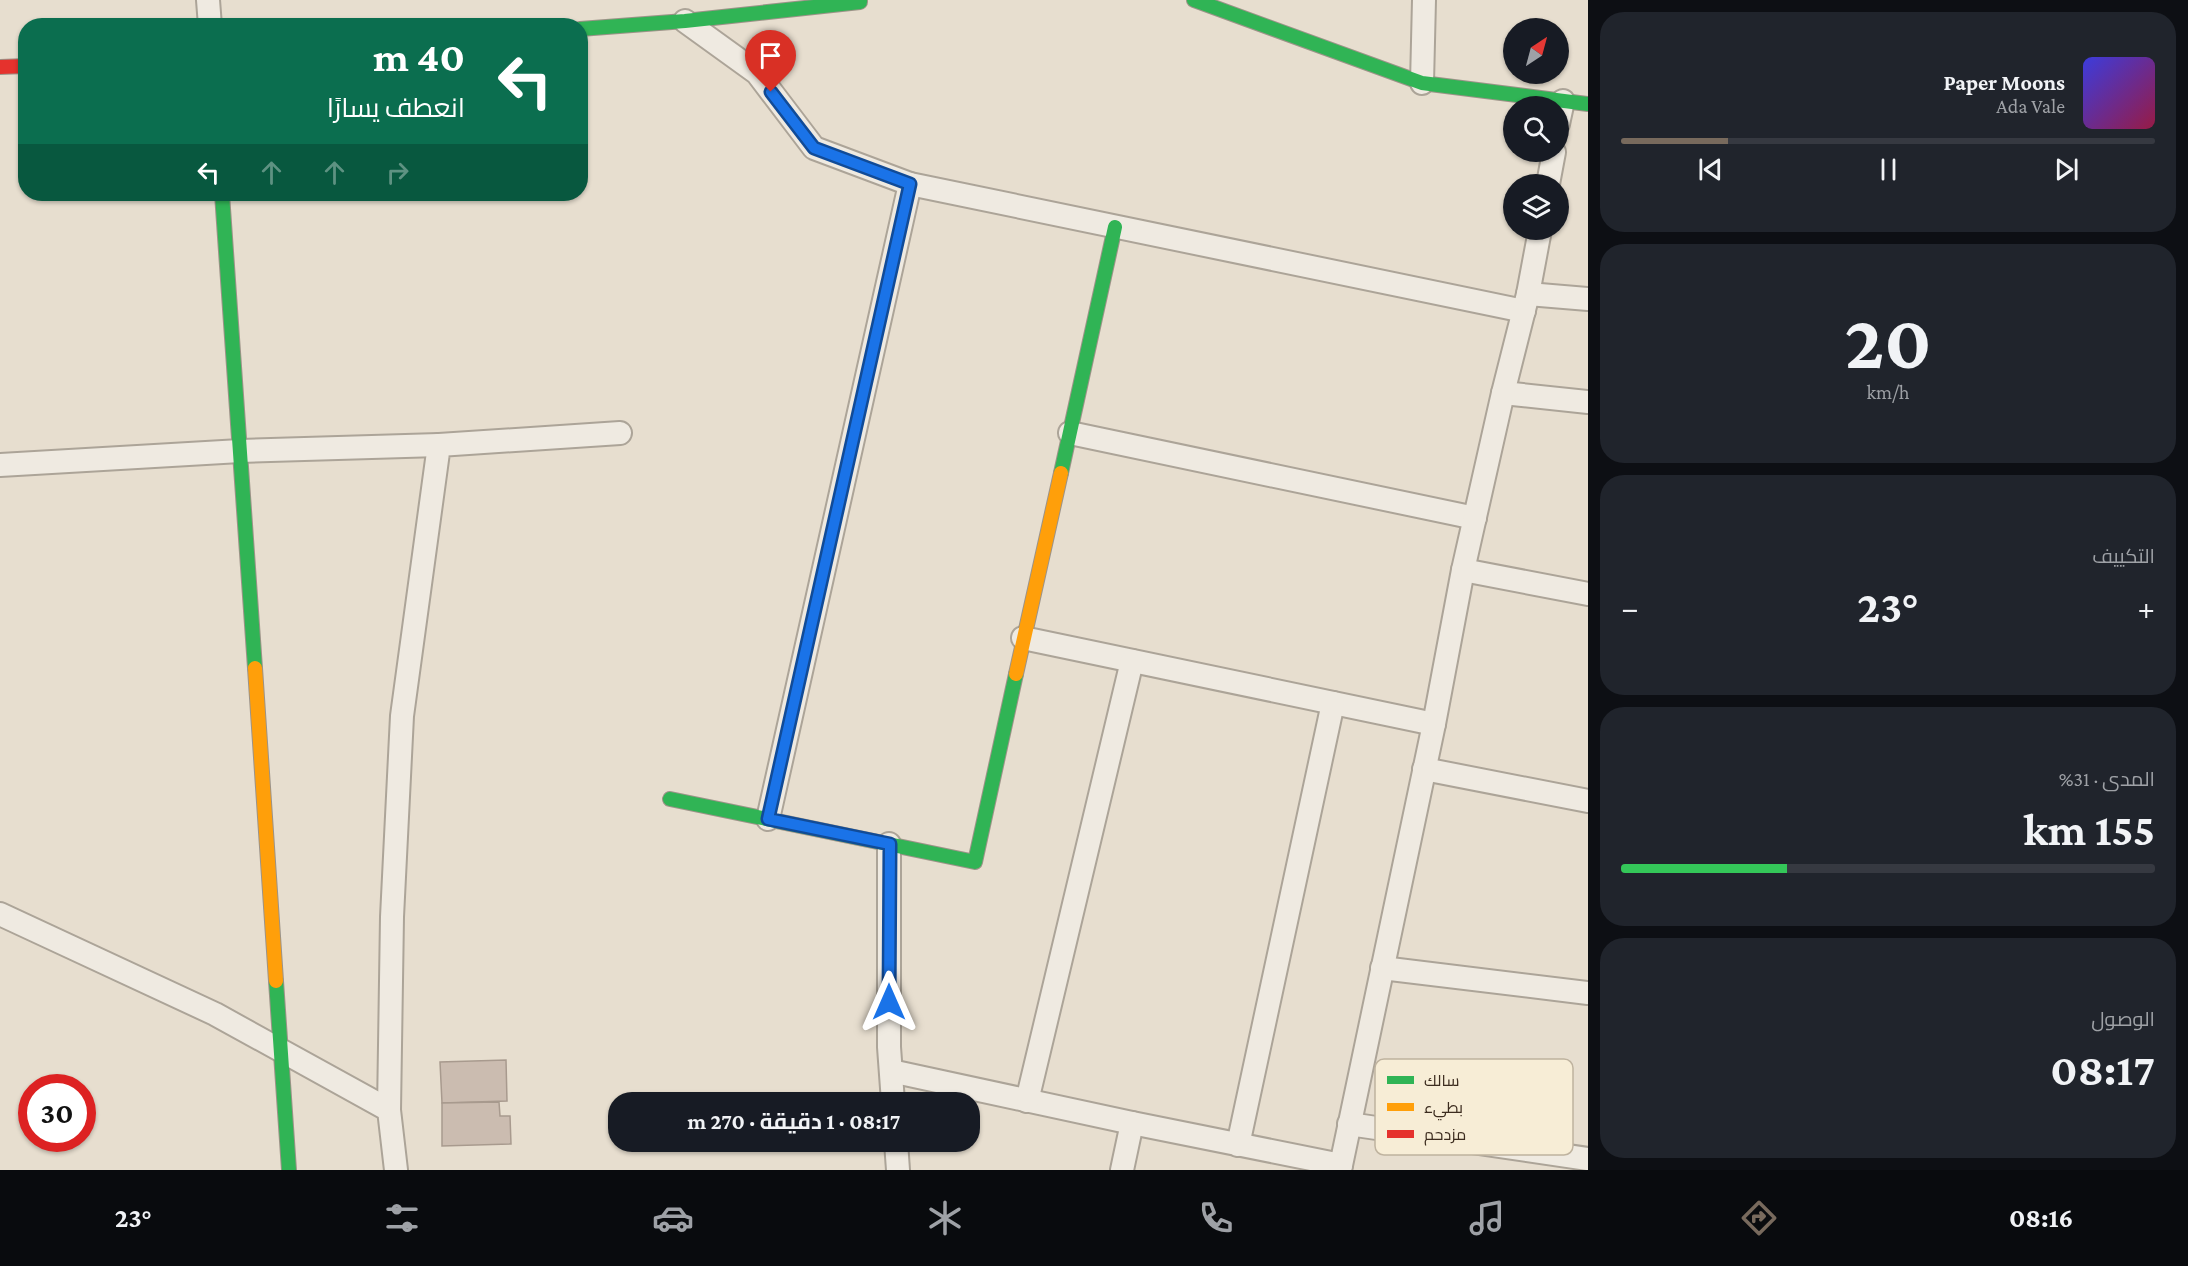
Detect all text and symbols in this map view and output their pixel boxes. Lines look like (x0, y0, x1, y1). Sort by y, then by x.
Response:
north arrow (1503, 18, 1569, 84)
map controls (1503, 18, 1569, 240)
pin (745, 30, 796, 92)
text: 40 m (373, 33, 465, 80)
icon: arrive (754, 39, 787, 72)
icon: left (486, 42, 564, 120)
text: Paper Moons (1943, 70, 2065, 95)
text: انعطف يسارًا (327, 93, 465, 123)
text: Ada Vale (1996, 95, 2065, 117)
button: search (1503, 96, 1569, 162)
icon: previous (1694, 153, 1727, 186)
icon: pause (1872, 153, 1905, 186)
icon: next (2050, 153, 2083, 186)
icon: left (192, 156, 225, 189)
icon: ahead (255, 156, 288, 189)
icon: ahead (318, 156, 351, 189)
icon: right (381, 156, 414, 189)
button: layers (1503, 174, 1569, 240)
text: 20 (1844, 298, 1932, 385)
text: km/h (1866, 381, 1910, 403)
text: التكييف (2092, 545, 2155, 567)
text: 23° (1857, 582, 1919, 632)
text: − (1621, 589, 1638, 626)
text: + (2138, 589, 2155, 626)
text: المدى · 31% (2059, 768, 2155, 790)
text: 155 km (2023, 805, 2155, 855)
position arrow (857, 970, 921, 1034)
text: الوصول (2091, 1008, 2155, 1030)
text: 08:17 (2050, 1045, 2155, 1095)
legend (1375, 1059, 1573, 1155)
text: سالك (1424, 1072, 1459, 1089)
speed limit sign: 30 (18, 1074, 96, 1152)
text: بطيء (1424, 1099, 1463, 1121)
text: 08:17 · 1 دقيقة · 270 m (688, 1109, 900, 1134)
text: مزدحم (1424, 1126, 1466, 1146)
icon: filters (381, 1197, 423, 1239)
icon: car (652, 1197, 694, 1239)
icon: climate (924, 1197, 966, 1239)
icon: phone (1195, 1197, 1237, 1239)
icon: music (1466, 1197, 1508, 1239)
icon: directions (1738, 1197, 1780, 1239)
text: 23° (115, 1203, 152, 1233)
text: 08:16 (2009, 1203, 2073, 1233)

